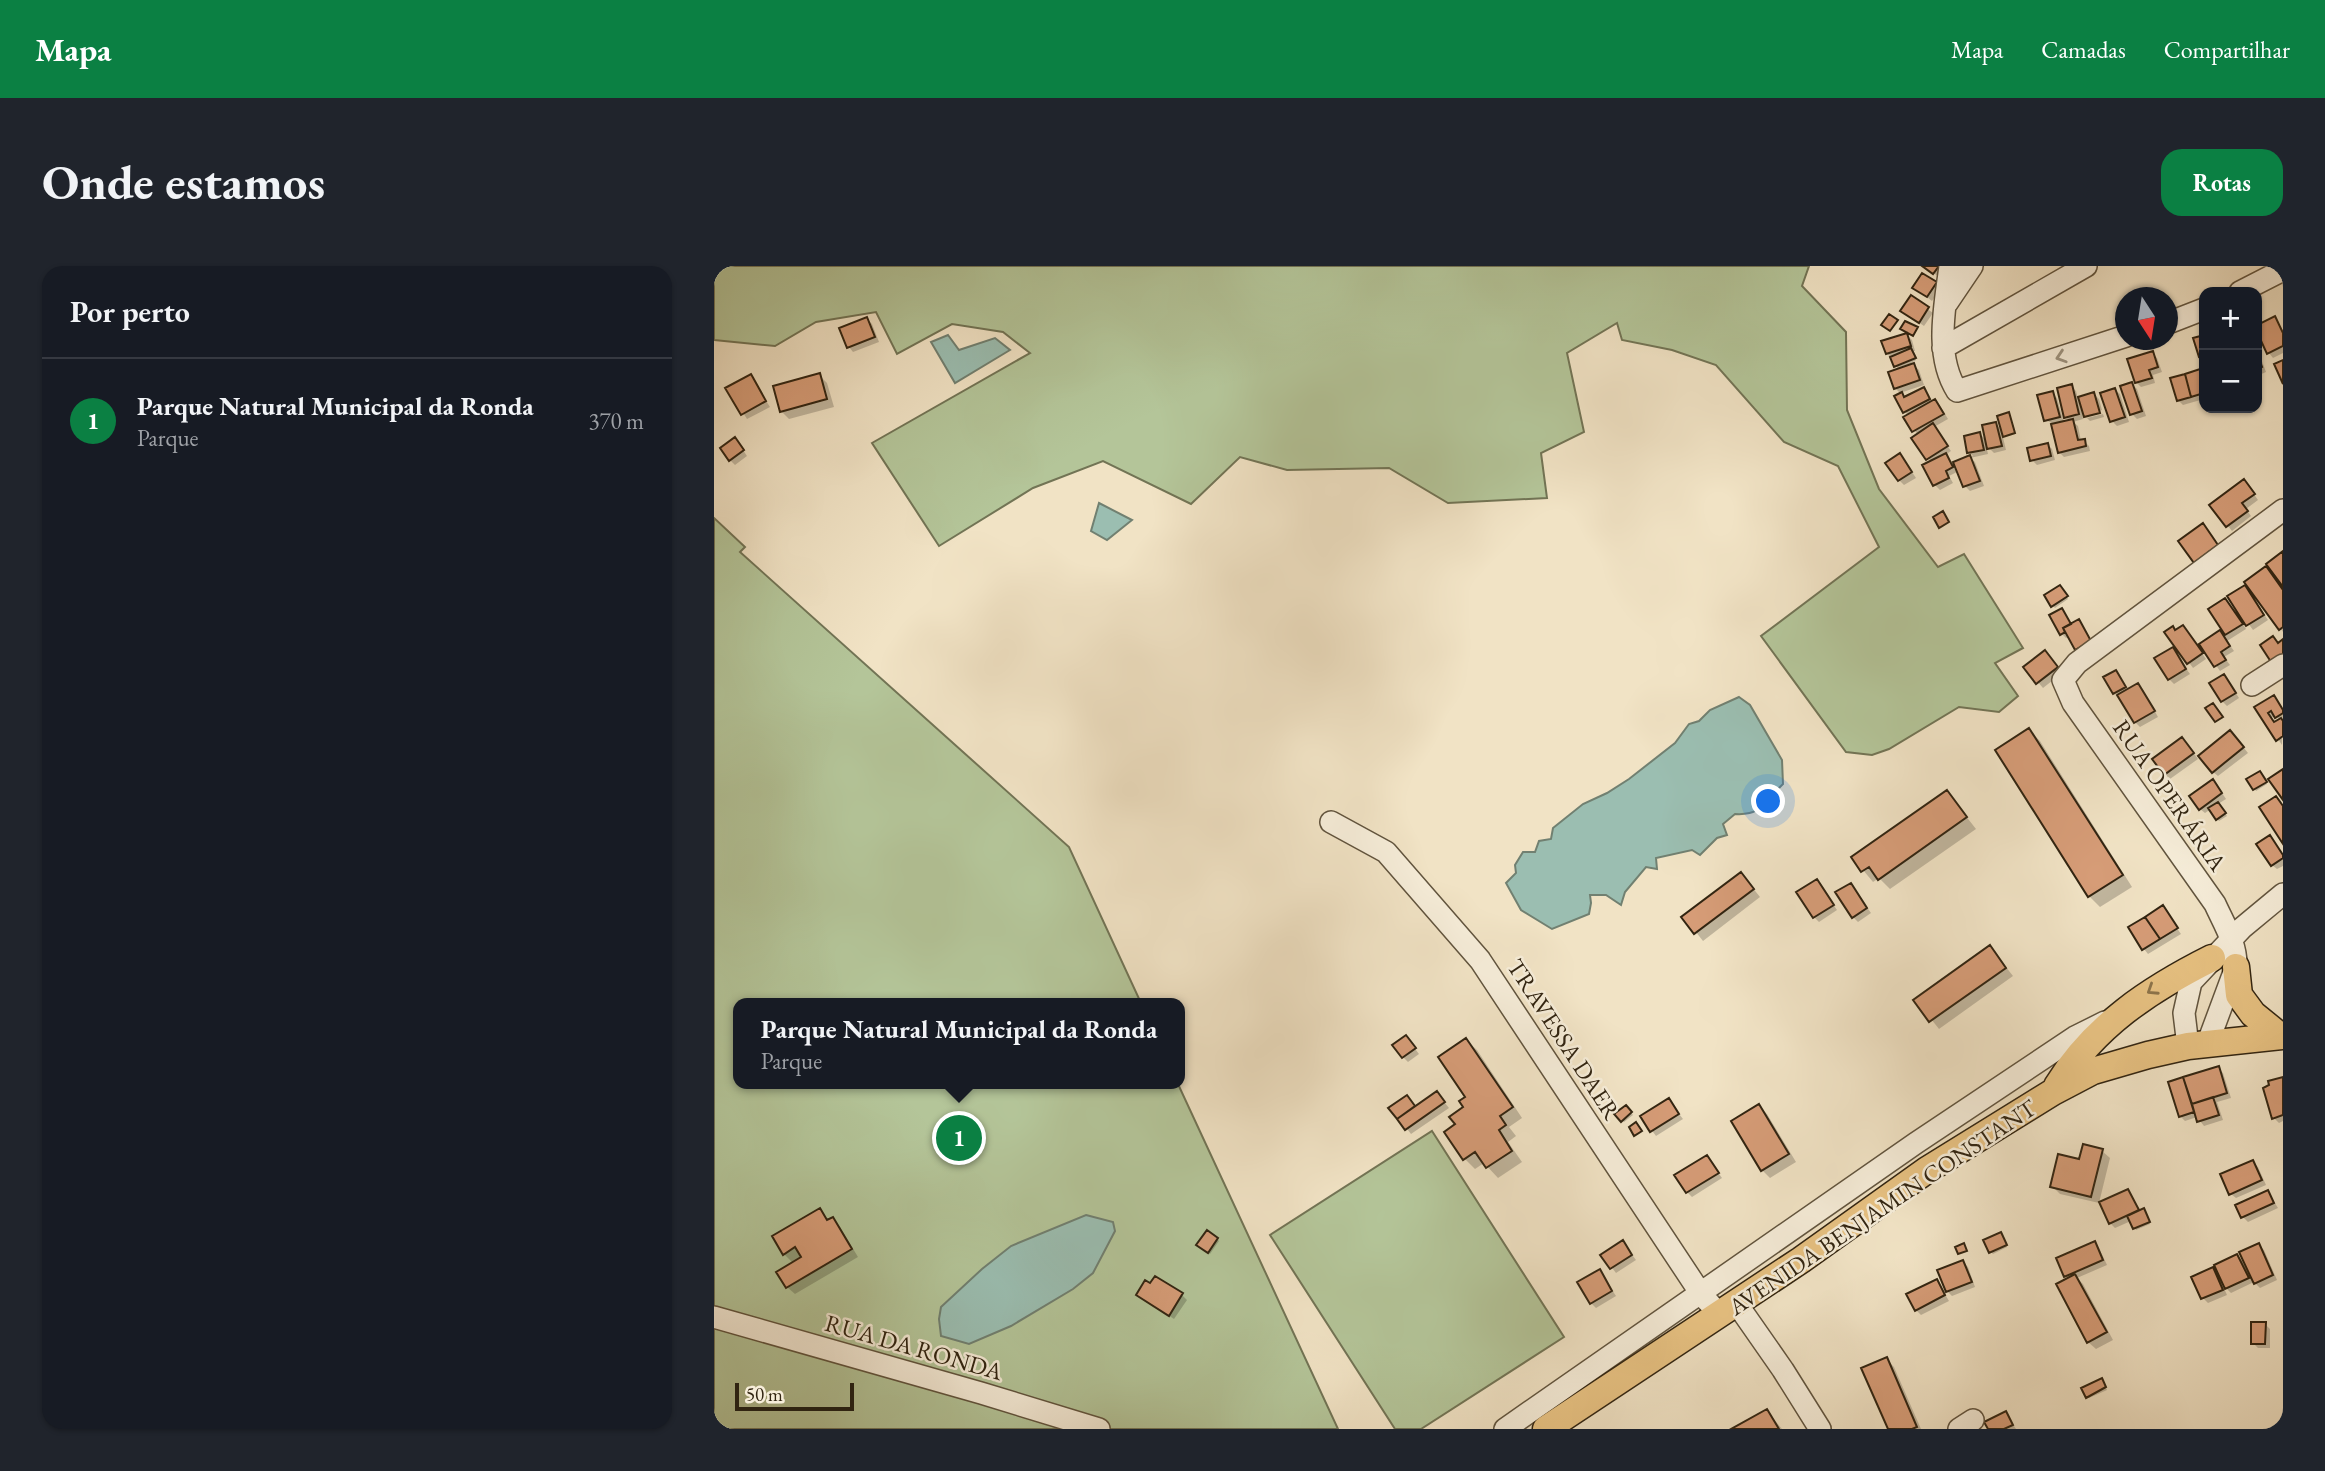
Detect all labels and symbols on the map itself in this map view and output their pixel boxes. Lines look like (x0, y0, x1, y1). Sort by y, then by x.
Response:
north arrow (2115, 287, 2178, 350)
one-way arrow (2055, 349, 2067, 363)
street label: RUA OPERÁRIA (2106, 713, 2234, 877)
your location (1751, 784, 1785, 818)
street label: TRAVESSA DAER (1501, 953, 1628, 1126)
one-way arrow (2147, 982, 2160, 995)
street label: AVENIDA BENJAMIN CONSTANT (1721, 1092, 2043, 1322)
pin: 1 (936, 1112, 982, 1164)
street label: RUA DA RONDA (822, 1307, 1007, 1387)
scale bar (735, 1380, 854, 1412)

